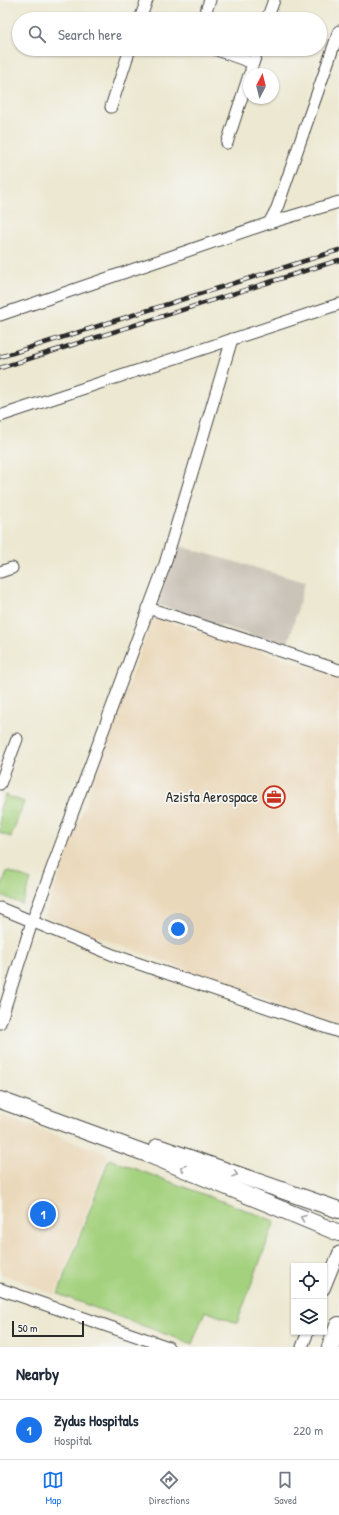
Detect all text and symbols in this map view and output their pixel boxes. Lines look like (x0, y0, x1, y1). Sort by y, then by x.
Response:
search box (12, 12, 327, 56)
icon: search (26, 23, 48, 45)
text: Search here (58, 24, 122, 45)
north arrow (243, 68, 279, 104)
office icon: Azista Aerospace (261, 784, 287, 810)
place label: Azista Aerospace (166, 786, 258, 807)
your location (168, 919, 188, 939)
one-way arrow (179, 1165, 186, 1173)
one-way arrow (231, 1169, 238, 1178)
pin: 1 (30, 1199, 56, 1229)
one-way arrow (299, 1214, 306, 1222)
map controls (291, 1263, 327, 1335)
button: locate (291, 1263, 327, 1299)
button: layers (291, 1299, 327, 1335)
scale bar (12, 1319, 84, 1338)
text: 50 m (18, 1321, 38, 1335)
text: Nearby (16, 1362, 59, 1385)
text: Zydus Hospitals (54, 1410, 138, 1431)
text: 1 (27, 1421, 31, 1439)
text: 220 m (293, 1421, 323, 1439)
text: Hospital (54, 1431, 92, 1449)
tab: Map (42, 1469, 64, 1507)
tab: Directions (149, 1469, 190, 1507)
tab: Saved (274, 1469, 297, 1507)

